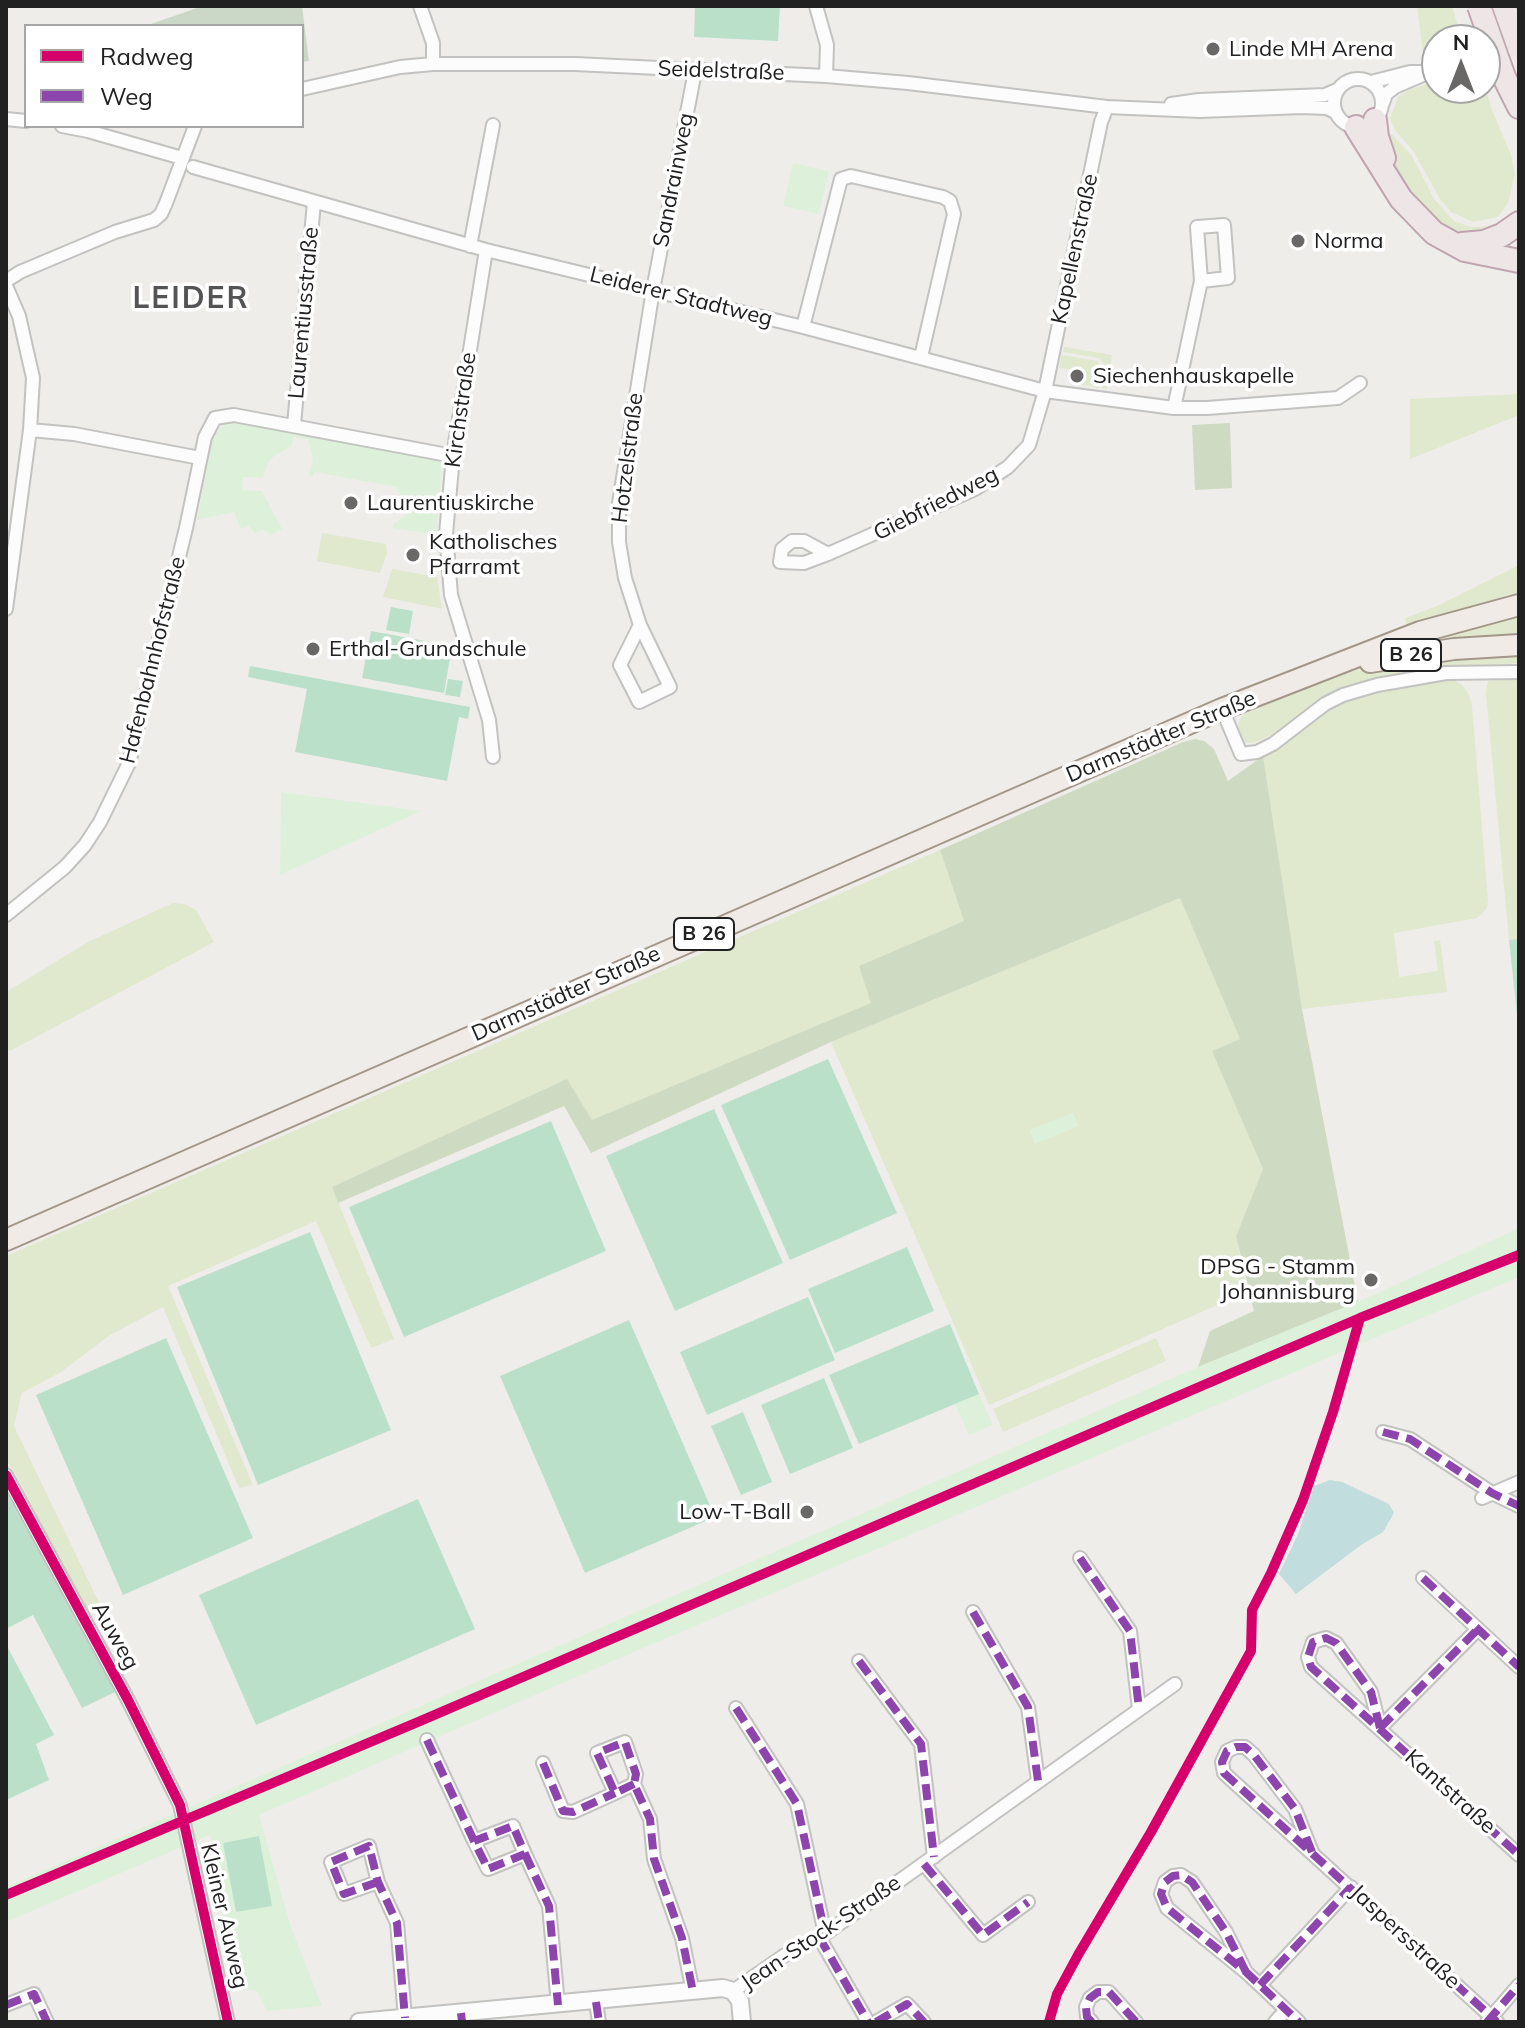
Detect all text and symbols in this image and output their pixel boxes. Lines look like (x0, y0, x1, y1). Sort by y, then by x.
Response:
legend (24, 24, 304, 128)
north arrow (1421, 24, 1501, 104)
text: N (1453, 28, 1469, 56)
place label: Linde MH Arena (1229, 36, 1394, 62)
marker: Linde MH Arena (1204, 40, 1222, 58)
text: Radweg (100, 41, 194, 71)
street label: Seidelstraße (657, 56, 785, 86)
text: Weg (100, 81, 153, 111)
street label: Sandrainweg (648, 111, 700, 249)
street label: Kapellenstraße (1046, 171, 1104, 327)
street label: Laurentiusstraße (283, 226, 325, 400)
place label: Norma (1314, 228, 1383, 254)
marker: Norma (1289, 232, 1307, 250)
street label: Leiderer Stadtweg (587, 262, 775, 332)
district label: LEIDER (133, 281, 249, 317)
street label: Kirchstraße (440, 351, 482, 469)
place label: Siechenhauskapelle (1093, 363, 1294, 389)
marker: Siechenhauskapelle (1068, 367, 1086, 385)
street label: Hotzelstraße (607, 391, 649, 525)
street label: Giebfriedweg (869, 461, 1003, 547)
place label: Laurentiuskirche (367, 490, 534, 516)
marker: Laurentiuskirche (342, 494, 360, 512)
place label: Katholisches Pfarramt (429, 529, 557, 580)
marker: Katholisches Pfarramt (404, 546, 422, 564)
street label: Hafenbahnhofstraße (115, 554, 191, 766)
place label: Erthal-Grundschule (329, 636, 526, 662)
road number: B 26 (1381, 639, 1441, 671)
marker: Erthal-Grundschule (304, 640, 322, 658)
street label: Darmstädter Straße (1062, 685, 1260, 789)
road number: B 26 (674, 918, 734, 950)
street label: Darmstädter Straße (468, 941, 664, 1047)
place label: DPSG - Stamm Johannisburg (1200, 1254, 1355, 1306)
marker: DPSG - Stamm Johannisburg (1362, 1271, 1380, 1289)
place label: Low-T-Ball (679, 1499, 791, 1525)
marker: Low-T-Ball (798, 1503, 816, 1521)
street label: Auweg (86, 1598, 144, 1674)
street label: Kantstraße (1399, 1744, 1501, 1840)
street label: Kleiner Auweg (194, 1841, 254, 1991)
street label: Jean-Stock-Straße (736, 1870, 906, 1996)
street label: Jaspersstraße (1345, 1879, 1465, 1995)

